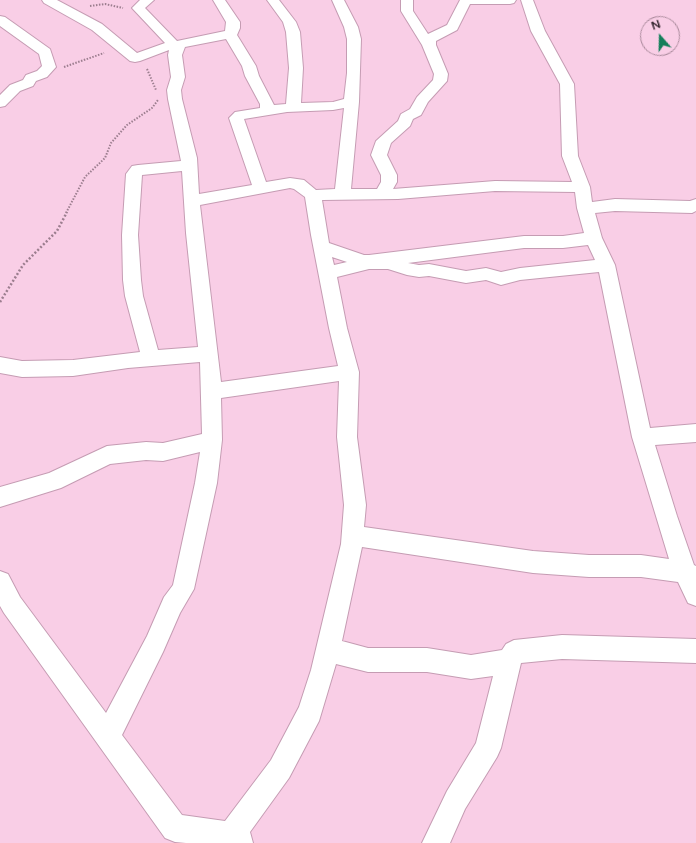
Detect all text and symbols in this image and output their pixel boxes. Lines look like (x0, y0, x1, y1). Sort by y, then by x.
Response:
north arrow (640, 16, 680, 56)
text: N (650, 18, 662, 33)

